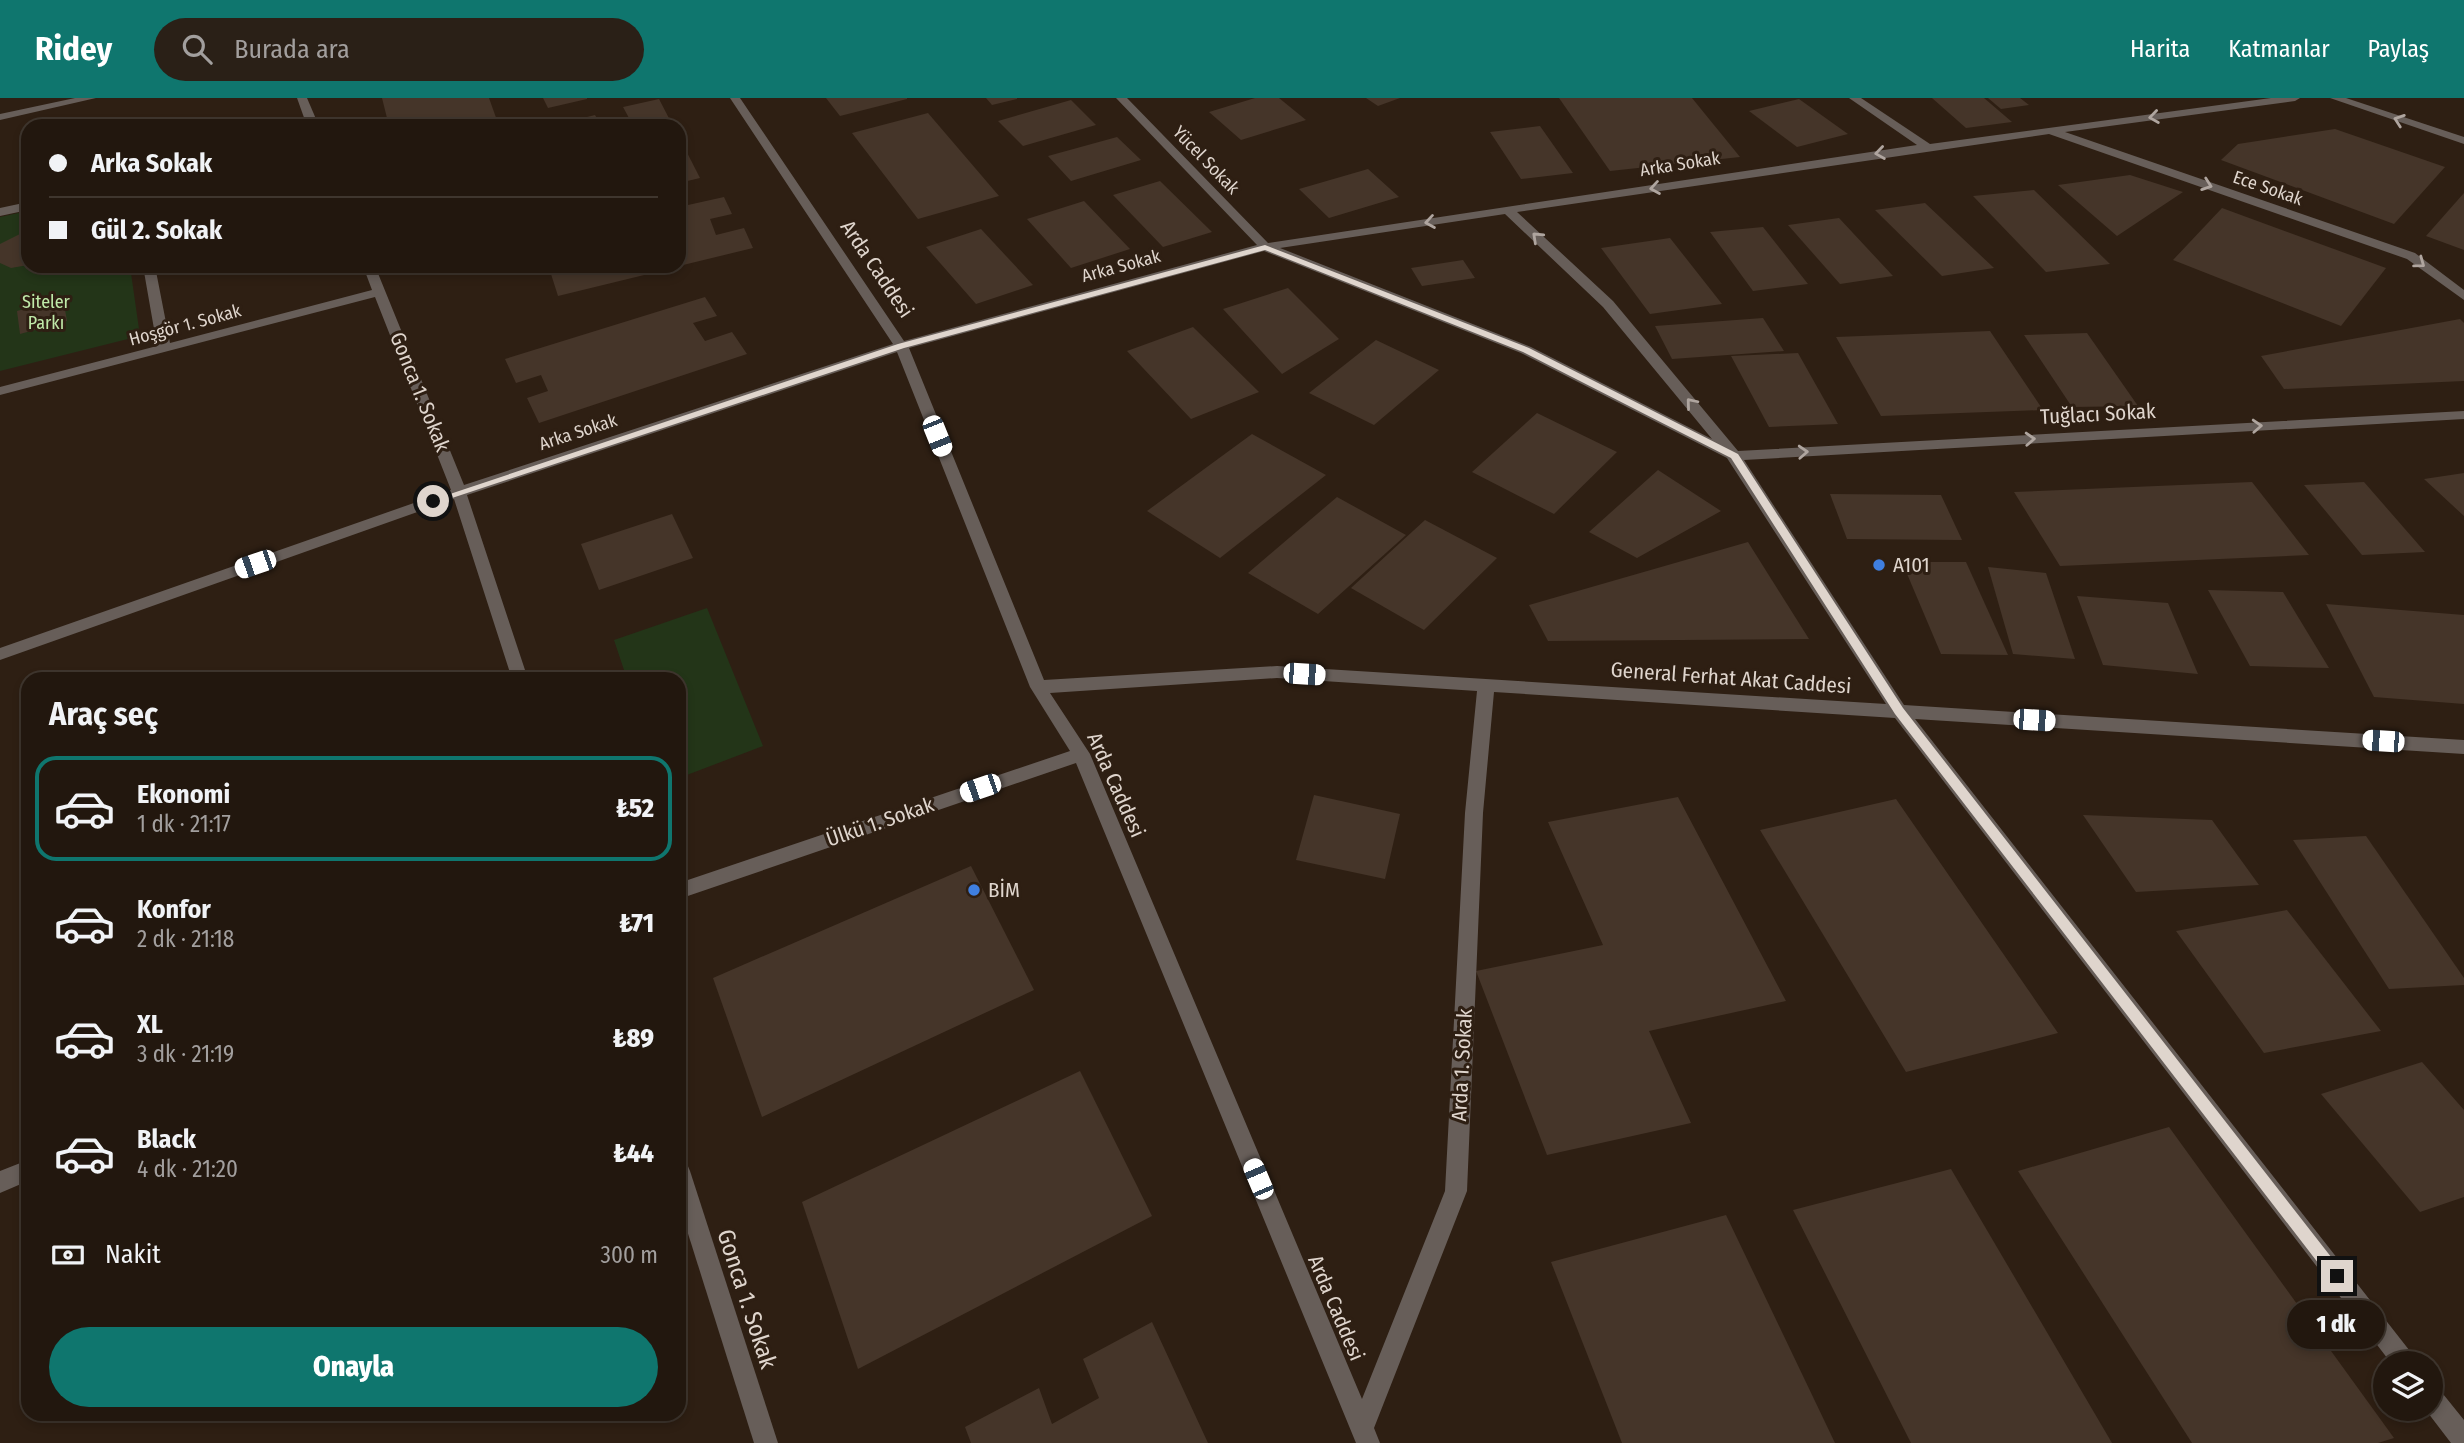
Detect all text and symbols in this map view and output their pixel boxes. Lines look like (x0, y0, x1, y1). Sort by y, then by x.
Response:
search box (154, 18, 644, 81)
text: Ridey (35, 29, 112, 69)
icon: search (178, 30, 216, 68)
text: Burada ara (234, 34, 350, 65)
text: Harita (2130, 35, 2190, 63)
text: Katmanlar (2228, 35, 2330, 63)
text: Paylaş (2368, 35, 2429, 63)
one-way arrow (2148, 109, 2160, 124)
one-way arrow (2394, 114, 2406, 128)
street label: Yücel Sokak (1168, 121, 1244, 199)
one-way arrow (1874, 146, 1886, 161)
street label: Arka Sokak (1638, 147, 1722, 181)
text: Arka Sokak (91, 148, 212, 179)
street label: Ece Sokak (2230, 166, 2306, 210)
one-way arrow (2201, 177, 2213, 191)
one-way arrow (1649, 180, 1661, 195)
one-way arrow (1424, 214, 1436, 229)
text: Gül 2. Sokak (91, 215, 222, 246)
street label: Arda Caddesi (835, 215, 919, 323)
one-way arrow (1532, 232, 1545, 245)
street label: Arka Sokak (1079, 245, 1163, 287)
one-way arrow (2413, 255, 2425, 267)
park label: Siteler Parkı (22, 291, 71, 334)
street label: Hoşgör 1. Sokak (127, 299, 244, 351)
street label: Gonca 1. Sokak (384, 328, 456, 456)
street label: Tuğlacı Sokak (2040, 398, 2157, 430)
one-way arrow (1687, 399, 1699, 412)
street label: Arka Sokak (536, 409, 620, 455)
car (920, 413, 955, 459)
one-way arrow (2252, 419, 2263, 434)
one-way arrow (2024, 432, 2035, 447)
one-way arrow (1797, 445, 1808, 460)
route start (417, 485, 449, 517)
car (232, 547, 279, 581)
place label: A101 (1893, 552, 1930, 578)
marker: A101 (1871, 557, 1887, 573)
street label: General Ferhat Akat Caddesi (1610, 657, 1852, 699)
car (1283, 662, 1326, 686)
text: Araç seç (49, 695, 158, 733)
car (2013, 708, 2056, 732)
street label: Arda Caddesi (1081, 728, 1151, 842)
car (2362, 729, 2405, 753)
car (957, 771, 1004, 805)
icon: car (53, 777, 116, 840)
text: Ekonomi (137, 779, 230, 810)
street label: Ülkü 1. Sokak (823, 791, 937, 853)
text: ₺52 (616, 793, 654, 824)
text: 1 dk · 21:17 (137, 810, 231, 838)
place label: BİM (988, 877, 1020, 903)
marker: BİM (966, 882, 982, 898)
icon: car (53, 892, 116, 955)
text: Konfor (137, 894, 211, 925)
text: ₺71 (619, 908, 654, 939)
text: 2 dk · 21:18 (137, 925, 234, 953)
icon: car (53, 1007, 116, 1070)
street label: Arda 1. Sokak (1446, 1008, 1478, 1122)
text: XL (137, 1009, 163, 1040)
text: ₺89 (612, 1023, 654, 1054)
text: 3 dk · 21:19 (137, 1040, 234, 1068)
icon: car (53, 1122, 116, 1185)
text: Black (137, 1124, 196, 1155)
text: ₺44 (613, 1138, 654, 1169)
text: 4 dk · 21:20 (137, 1155, 238, 1183)
car (1241, 1156, 1276, 1202)
street label: Gonca 1. Sokak (711, 1226, 783, 1373)
icon: cash (49, 1236, 87, 1274)
text: Nakit (105, 1239, 161, 1270)
text: 300 m (601, 1241, 658, 1269)
street label: Arda Caddesi (1302, 1251, 1370, 1365)
route end (2321, 1260, 2353, 1292)
callout: 1 dk (2288, 1300, 2386, 1350)
text: 1 dk (2316, 1310, 2356, 1338)
button: Onayla (49, 1327, 658, 1407)
map controls (2373, 1351, 2443, 1421)
button: layers (2373, 1351, 2443, 1421)

